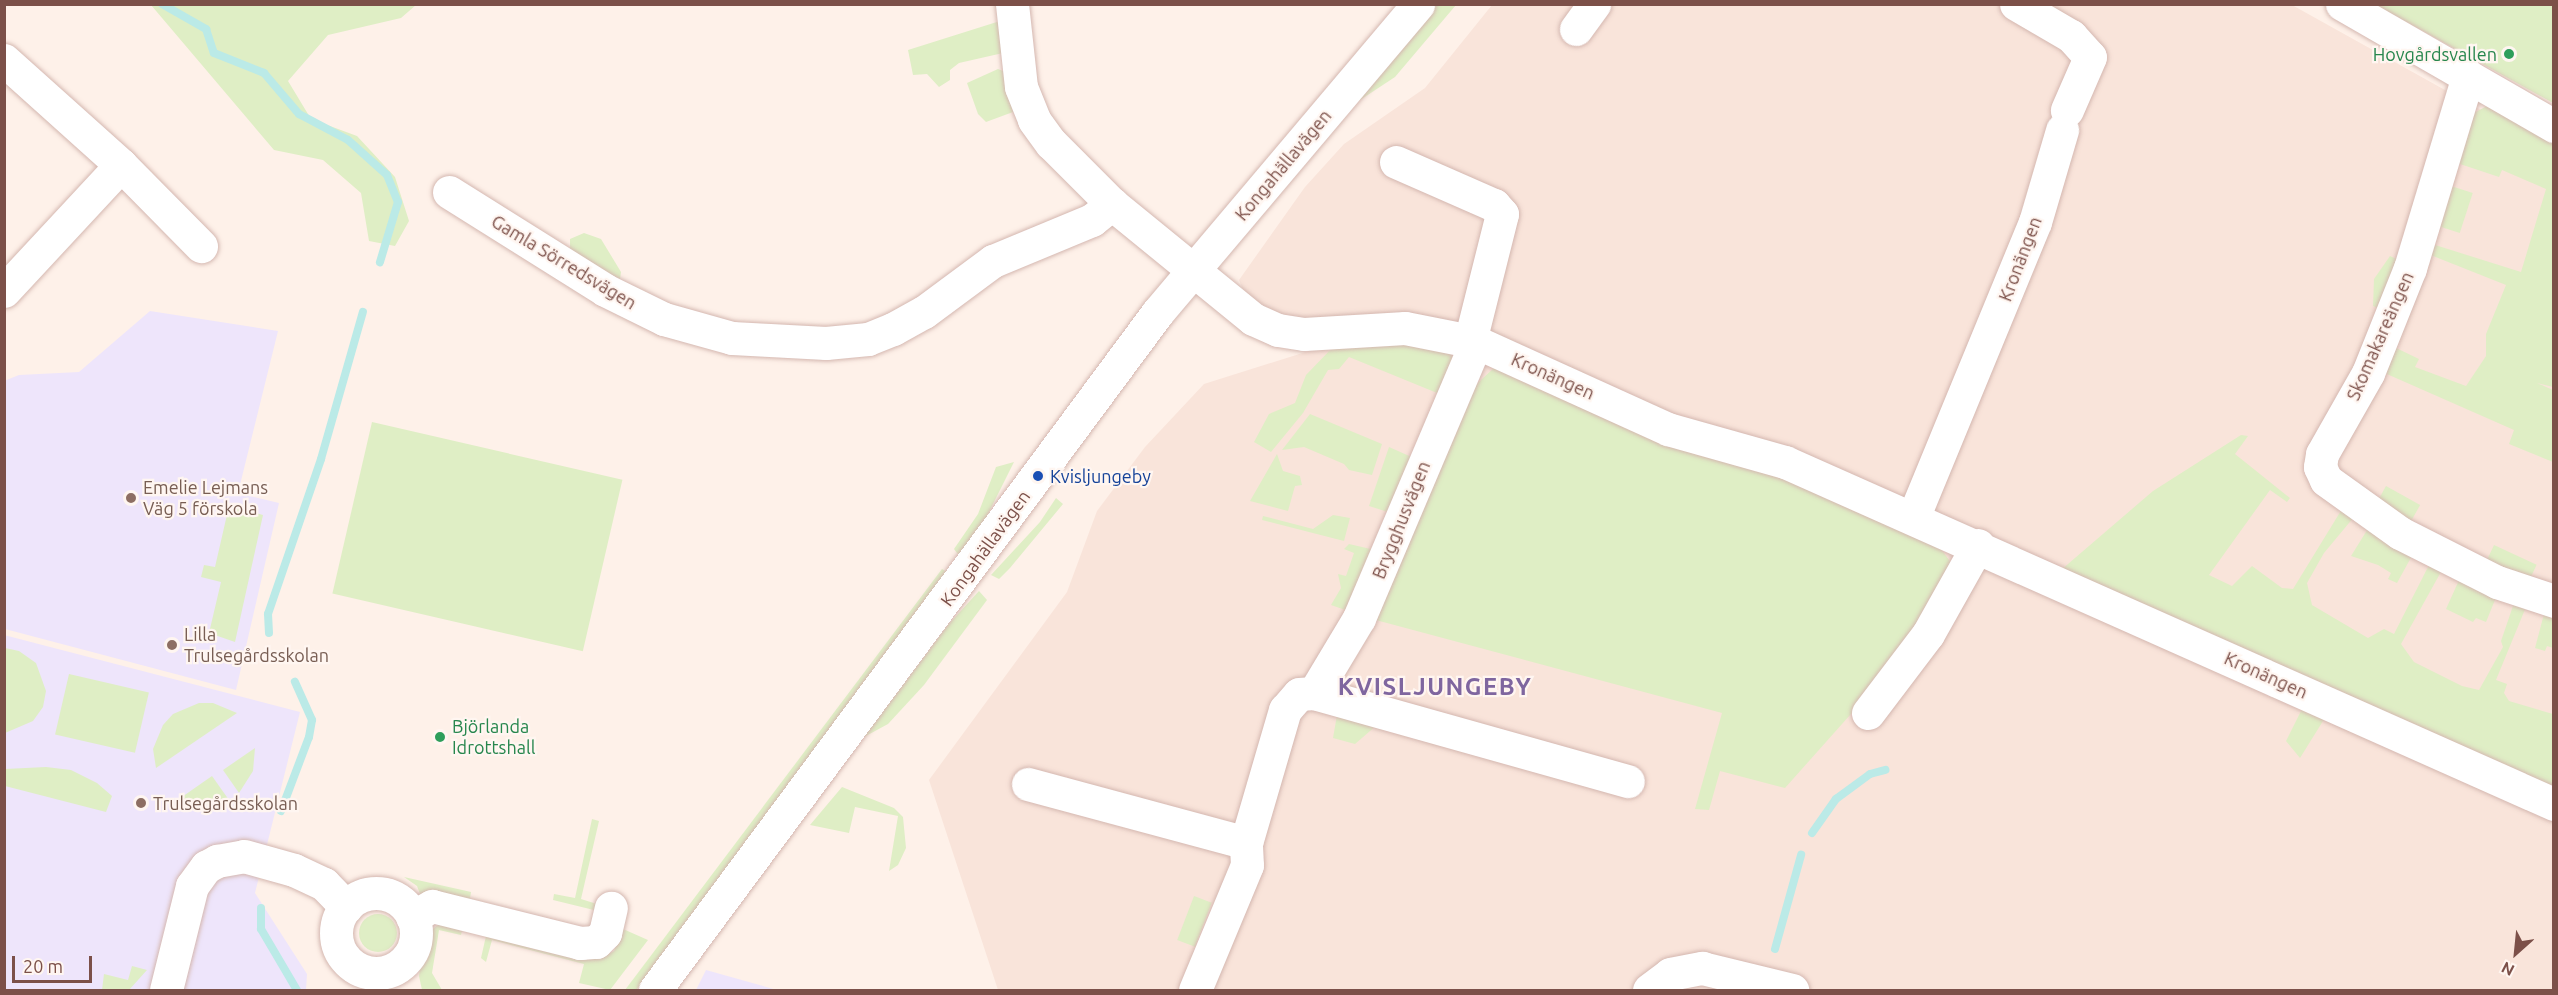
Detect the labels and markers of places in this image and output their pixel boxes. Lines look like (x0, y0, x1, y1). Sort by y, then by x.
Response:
place label: Hovgårdsvallen (2373, 43, 2497, 65)
marker: Hovgårdsvallen (2502, 47, 2516, 61)
place label: Kvisljungeby (1050, 465, 1151, 487)
marker: Kvisljungeby (1031, 469, 1045, 483)
place label: Emelie Lejmans Väg 5 förskola (143, 477, 268, 520)
marker: Emelie Lejmans Väg 5 förskola (124, 491, 138, 505)
place label: Lilla Trulsegårdsskolan (184, 624, 329, 666)
marker: Lilla Trulsegårdsskolan (165, 638, 179, 652)
place label: Björlanda Idrottshall (452, 716, 535, 758)
marker: Björlanda Idrottshall (433, 730, 447, 744)
place label: Trulsegårdsskolan (153, 792, 298, 814)
marker: Trulsegårdsskolan (134, 796, 148, 810)

